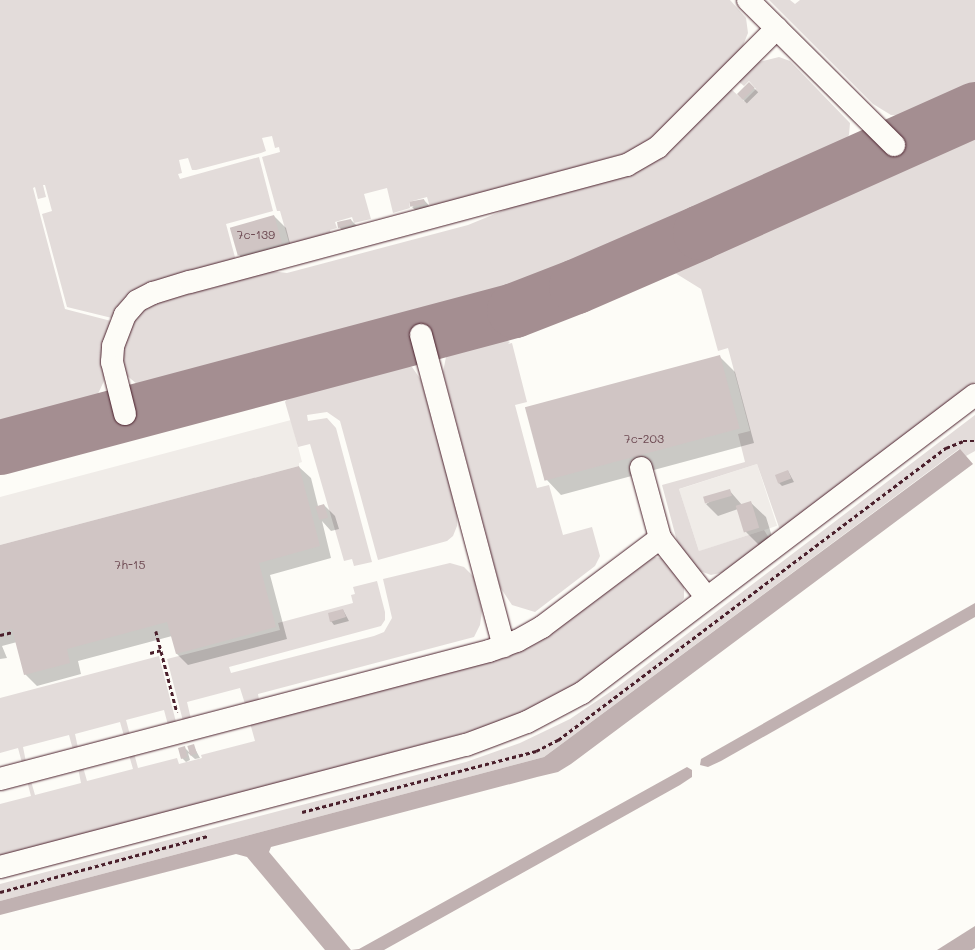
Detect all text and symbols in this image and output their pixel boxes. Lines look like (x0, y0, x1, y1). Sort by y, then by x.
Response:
house number: 7c-139 (237, 228, 275, 242)
house number: 7c-203 (624, 432, 664, 446)
house number: 7h-15 (115, 558, 145, 572)

